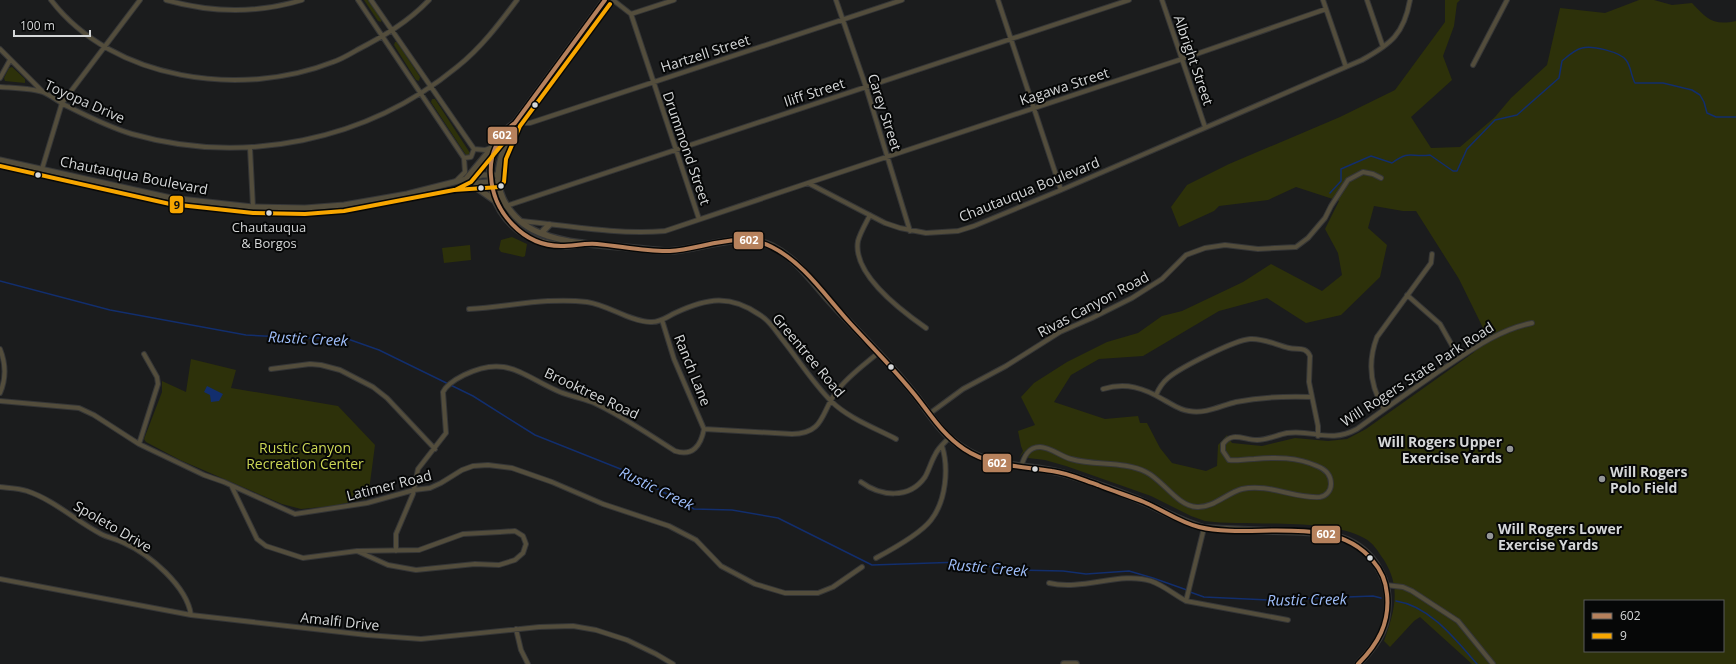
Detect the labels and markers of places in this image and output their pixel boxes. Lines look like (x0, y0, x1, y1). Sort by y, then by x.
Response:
unlabelled marker (530, 100, 540, 110)
unlabelled marker (33, 170, 43, 180)
unlabelled marker (496, 181, 506, 191)
unlabelled marker (476, 183, 486, 193)
marker: Chautauqua & Borgos (264, 208, 274, 218)
place label: Chautauqua & Borgos (232, 218, 306, 252)
unlabelled marker (886, 362, 896, 372)
place label: Will Rogers Upper Exercise Yards (1378, 432, 1503, 467)
marker: Will Rogers Upper Exercise Yards (1505, 444, 1515, 454)
place label: Will Rogers Polo Field (1610, 462, 1687, 497)
unlabelled marker (1030, 464, 1040, 474)
marker: Will Rogers Polo Field (1597, 474, 1607, 484)
place label: Will Rogers Lower Exercise Yards (1498, 519, 1623, 554)
marker: Will Rogers Lower Exercise Yards (1485, 531, 1495, 541)
unlabelled marker (1365, 553, 1375, 563)

